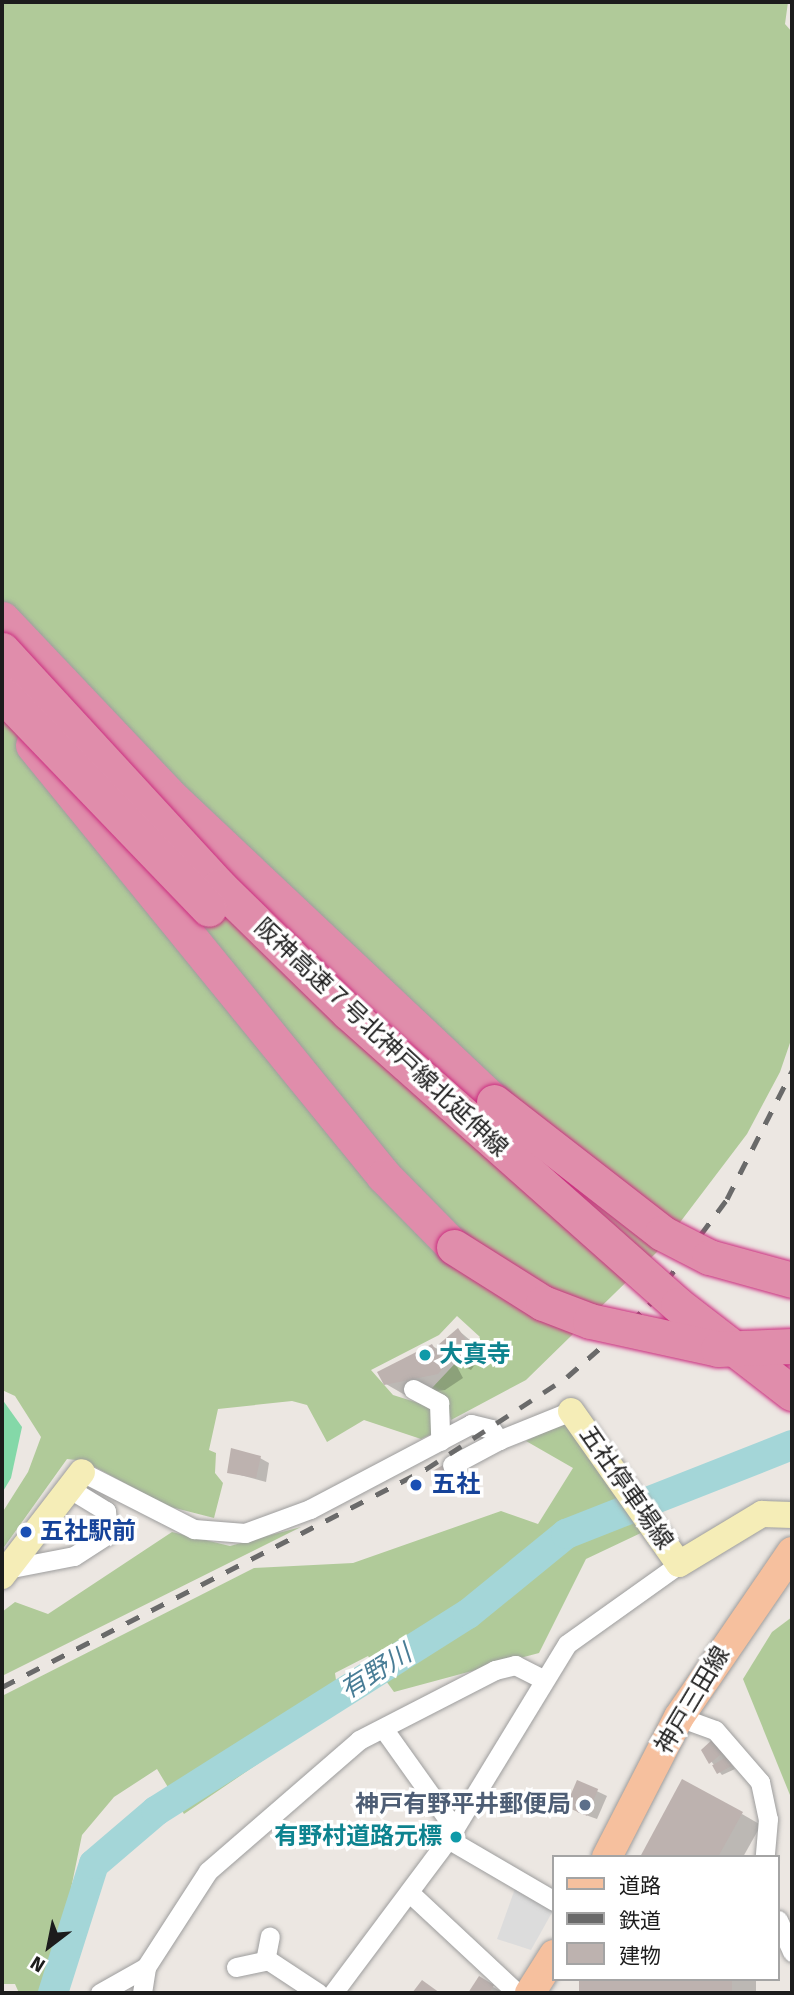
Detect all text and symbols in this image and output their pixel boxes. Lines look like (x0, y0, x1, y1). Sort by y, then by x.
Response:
street label: 阪神高速７号北神戸線北延伸線 (248, 913, 514, 1163)
place label: 大真寺 (439, 1341, 511, 1369)
marker: 大真寺 (417, 1347, 433, 1363)
street label: 五社停車場線 (573, 1421, 679, 1555)
place label: 五社 (432, 1471, 480, 1499)
marker: 五社 (406, 1475, 426, 1495)
place label: 五社駅前 (40, 1518, 136, 1546)
marker: 五社駅前 (18, 1524, 34, 1540)
water label: 有野川 (335, 1638, 417, 1706)
street label: 神戸三田線 (650, 1641, 736, 1759)
place label: 神戸有野平井郵便局 (355, 1791, 571, 1819)
marker: 神戸有野平井郵便局 (577, 1797, 593, 1813)
place label: 有野村道路元標 (274, 1823, 442, 1851)
marker: 有野村道路元標 (448, 1829, 464, 1845)
legend (552, 1855, 780, 1981)
text: 道路 (619, 1873, 661, 1899)
text: 鉄道 (619, 1908, 661, 1934)
north arrow (14, 1911, 84, 1981)
text: 建物 (619, 1943, 661, 1969)
text: N (26, 1951, 49, 1977)

